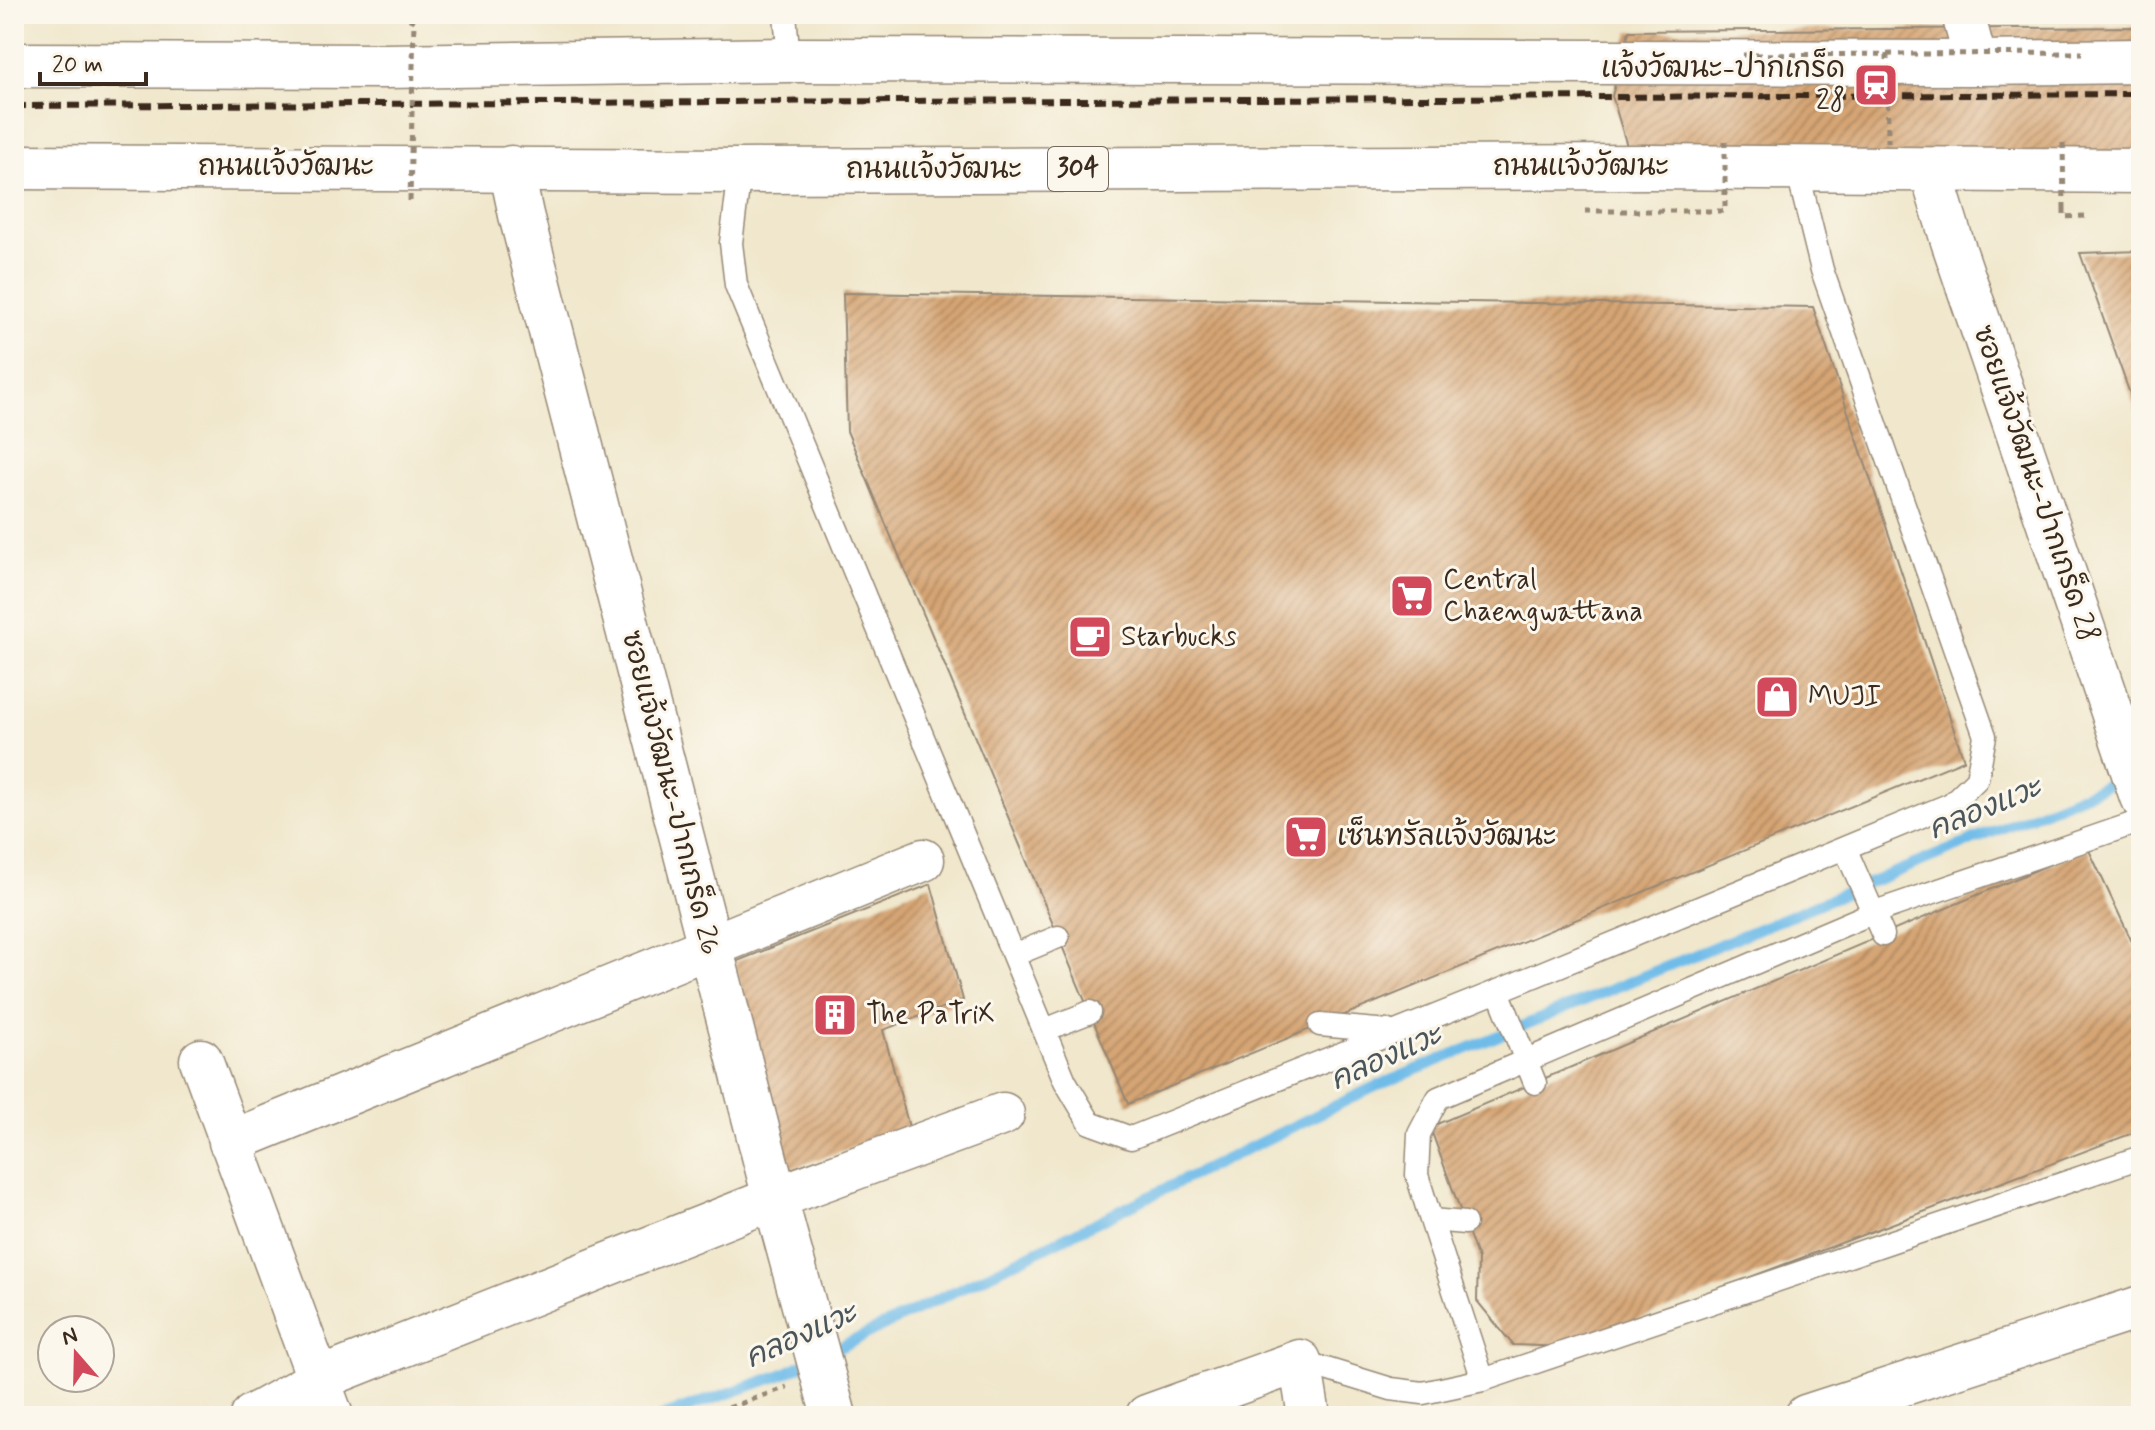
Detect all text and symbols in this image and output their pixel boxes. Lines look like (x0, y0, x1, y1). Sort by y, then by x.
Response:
scale bar (40, 36, 146, 86)
place label: แจ้งวัฒนะ-ปากเกร็ด 28 (1601, 48, 1845, 120)
text: 20 m (52, 50, 103, 81)
station icon: แจ้งวัฒนะ-ปากเกร็ด 28 (1852, 61, 1900, 109)
street label: ถนนแจ้งวัฒนะ (198, 147, 374, 186)
road number: 304 (1048, 147, 1108, 191)
street label: ถนนแจ้งวัฒนะ (1493, 147, 1669, 186)
street label: ถนนแจ้งวัฒนะ (846, 150, 1022, 189)
street label: ซอยแจ้งวัฒนะ-ปากเกร็ด 28 (1963, 320, 2109, 647)
place label: Central Chaengwattana (1443, 562, 1643, 631)
supermarket icon: Central Chaengwattana (1388, 572, 1436, 620)
cafe icon: Starbucks (1066, 613, 1114, 661)
place label: Starbucks (1121, 619, 1237, 656)
street label: ซอยแจ้งวัฒนะ-ปากเกร็ด 26 (612, 626, 731, 959)
shop icon: MUJI (1753, 673, 1801, 721)
place label: MUJI (1808, 679, 1881, 716)
water label: คลองแวะ (1923, 768, 2049, 849)
supermarket icon: เซ็นทรัลแจ้งวัฒนะ (1282, 813, 1330, 861)
place label: เซ็นทรัลแจ้งวัฒนะ (1337, 816, 1557, 856)
building icon: The PaTriX (811, 991, 859, 1039)
place label: The PaTriX (866, 997, 995, 1034)
water label: คลองแวะ (1324, 1015, 1450, 1100)
water label: คลองแวะ (739, 1293, 865, 1378)
north arrow (36, 1314, 116, 1394)
text: N (58, 1321, 82, 1353)

